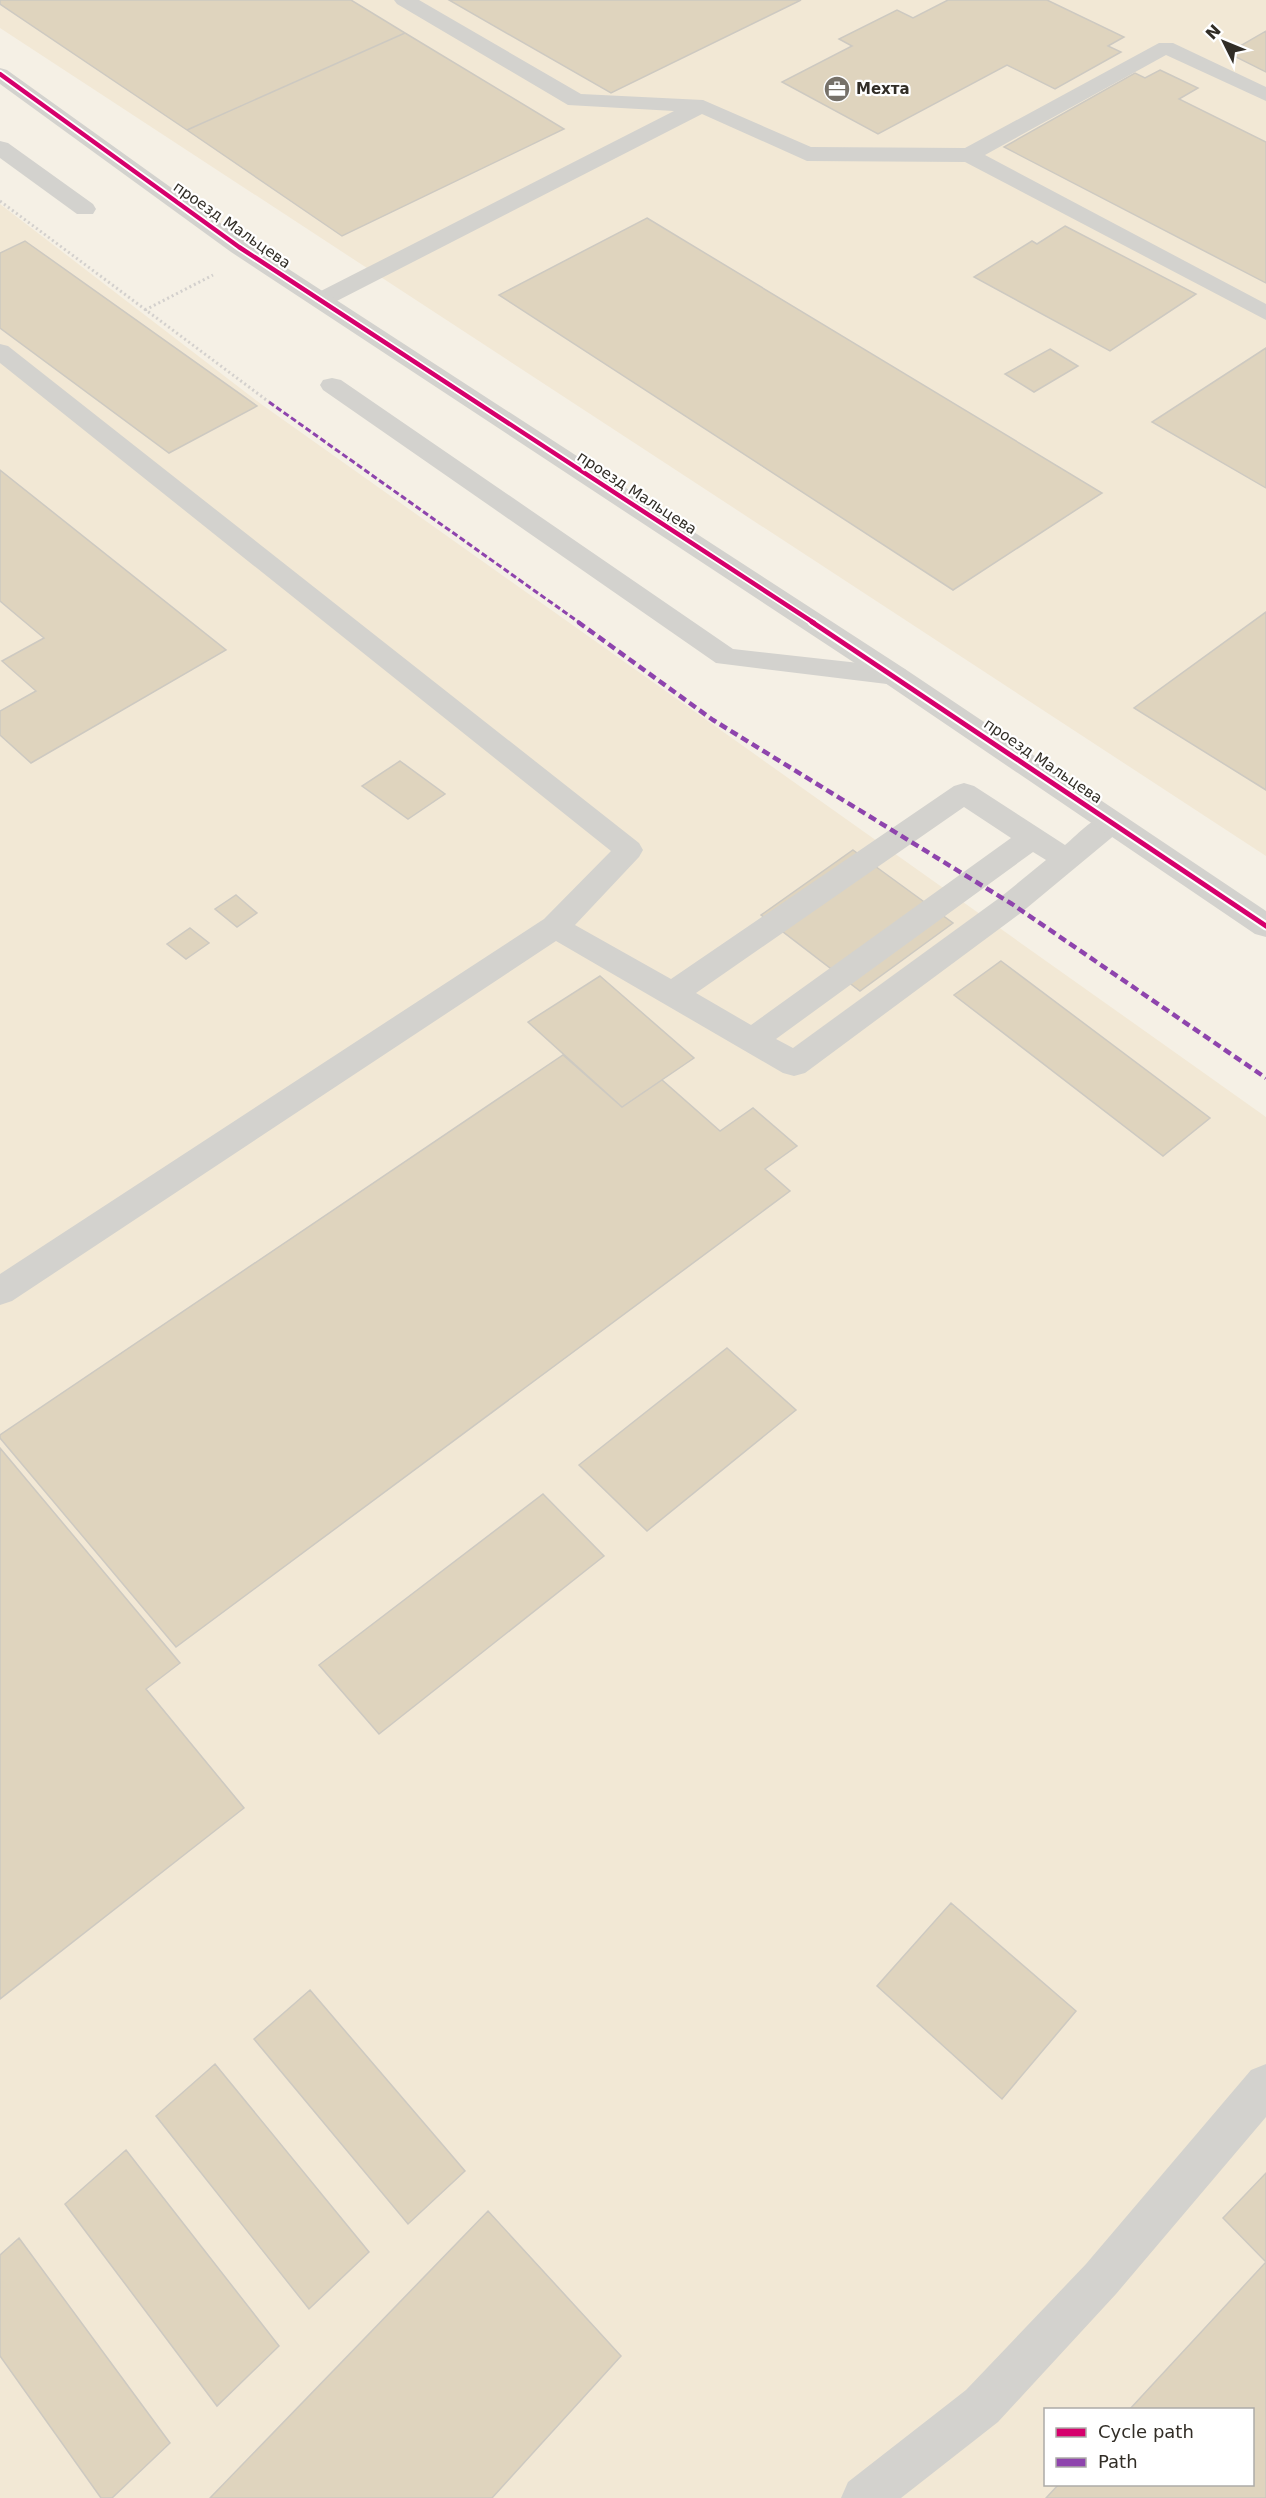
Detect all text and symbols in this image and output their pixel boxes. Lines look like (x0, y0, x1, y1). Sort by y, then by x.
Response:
north arrow (1194, 12, 1254, 72)
text: N (1202, 21, 1225, 43)
office icon: Мехта (822, 74, 852, 104)
place label: Мехта (856, 80, 910, 98)
street label: проезд Мальцева (170, 178, 294, 272)
street label: проезд Мальцева (574, 448, 700, 538)
street label: проезд Мальцева (980, 715, 1106, 807)
legend (1044, 2408, 1254, 2486)
text: Cycle path (1098, 2421, 1194, 2442)
text: Path (1098, 2451, 1138, 2472)

